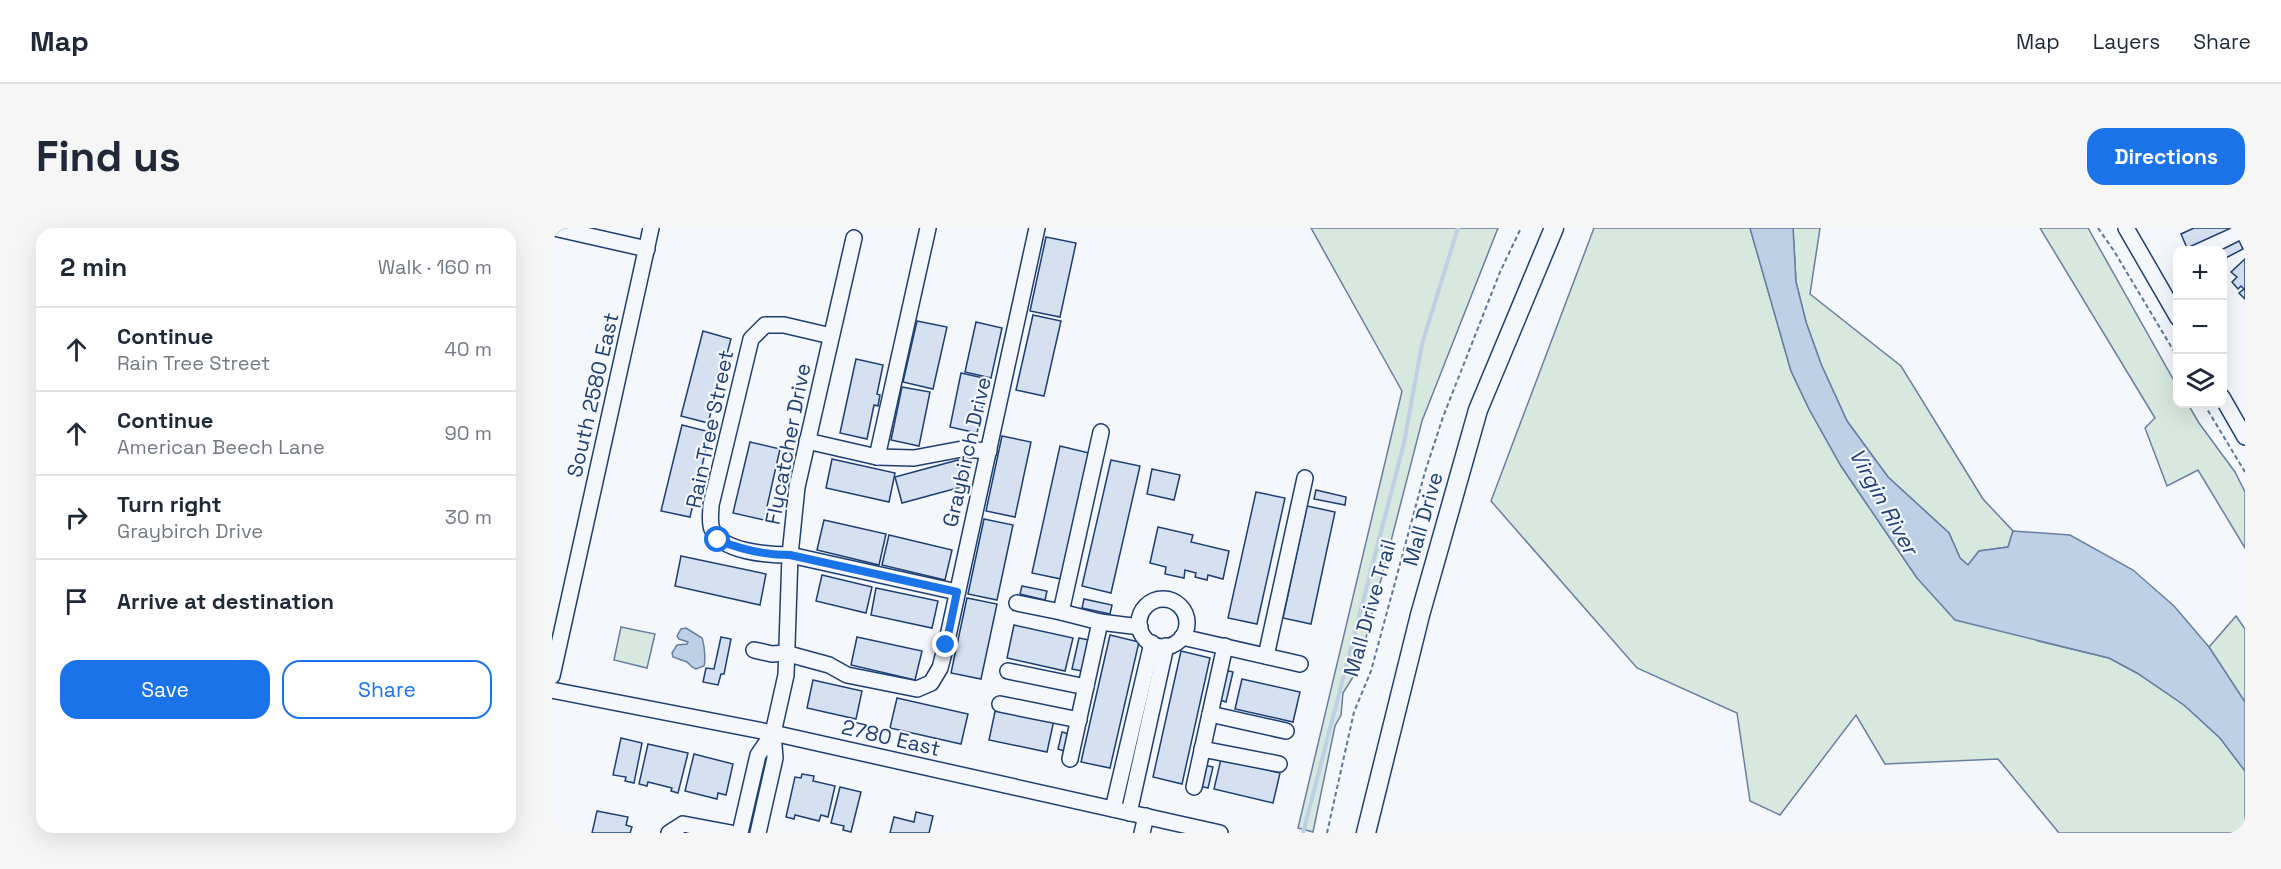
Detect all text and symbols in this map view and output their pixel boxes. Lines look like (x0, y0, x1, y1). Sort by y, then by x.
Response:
text: Map (30, 23, 89, 59)
text: Map (2016, 28, 2060, 55)
text: Layers (2093, 28, 2160, 55)
text: Share (2193, 28, 2251, 55)
button: Directions (2087, 128, 2245, 185)
text: Find us (36, 130, 181, 183)
map controls (2173, 246, 2227, 408)
button: + (2173, 246, 2227, 300)
text: 2 min (60, 250, 127, 284)
text: Walk · 160 m (378, 254, 492, 280)
button: − (2173, 300, 2227, 354)
street label: South 2580 East (560, 310, 625, 480)
text: Continue (117, 322, 213, 350)
icon: ahead (60, 333, 93, 366)
text: 40 m (444, 336, 492, 362)
street label: Rain Tree Street (680, 347, 739, 510)
text: Rain Tree Street (117, 350, 270, 376)
button: layers (2173, 354, 2227, 408)
street label: Flycatcher Drive (759, 361, 816, 527)
street label: Graybirch Drive (936, 374, 997, 530)
text: Continue (117, 406, 213, 434)
icon: ahead (60, 417, 93, 450)
text: 90 m (445, 420, 492, 446)
text: American Beech Lane (117, 434, 325, 460)
water label: Virgin River (1843, 443, 1926, 562)
street label: Mall Drive (1396, 469, 1449, 569)
text: Turn right (117, 490, 222, 518)
icon: right (60, 501, 93, 534)
text: 30 m (445, 504, 492, 530)
text: Graybirch Drive (117, 518, 263, 544)
route start (704, 526, 730, 552)
street label: Mall Drive Trail (1337, 536, 1402, 680)
icon: arrive (60, 585, 93, 618)
text: Arrive at destination (117, 587, 334, 615)
route end (932, 631, 958, 657)
button: Save (60, 660, 270, 719)
button: Share (282, 660, 492, 719)
street label: 2780 East (839, 713, 943, 762)

